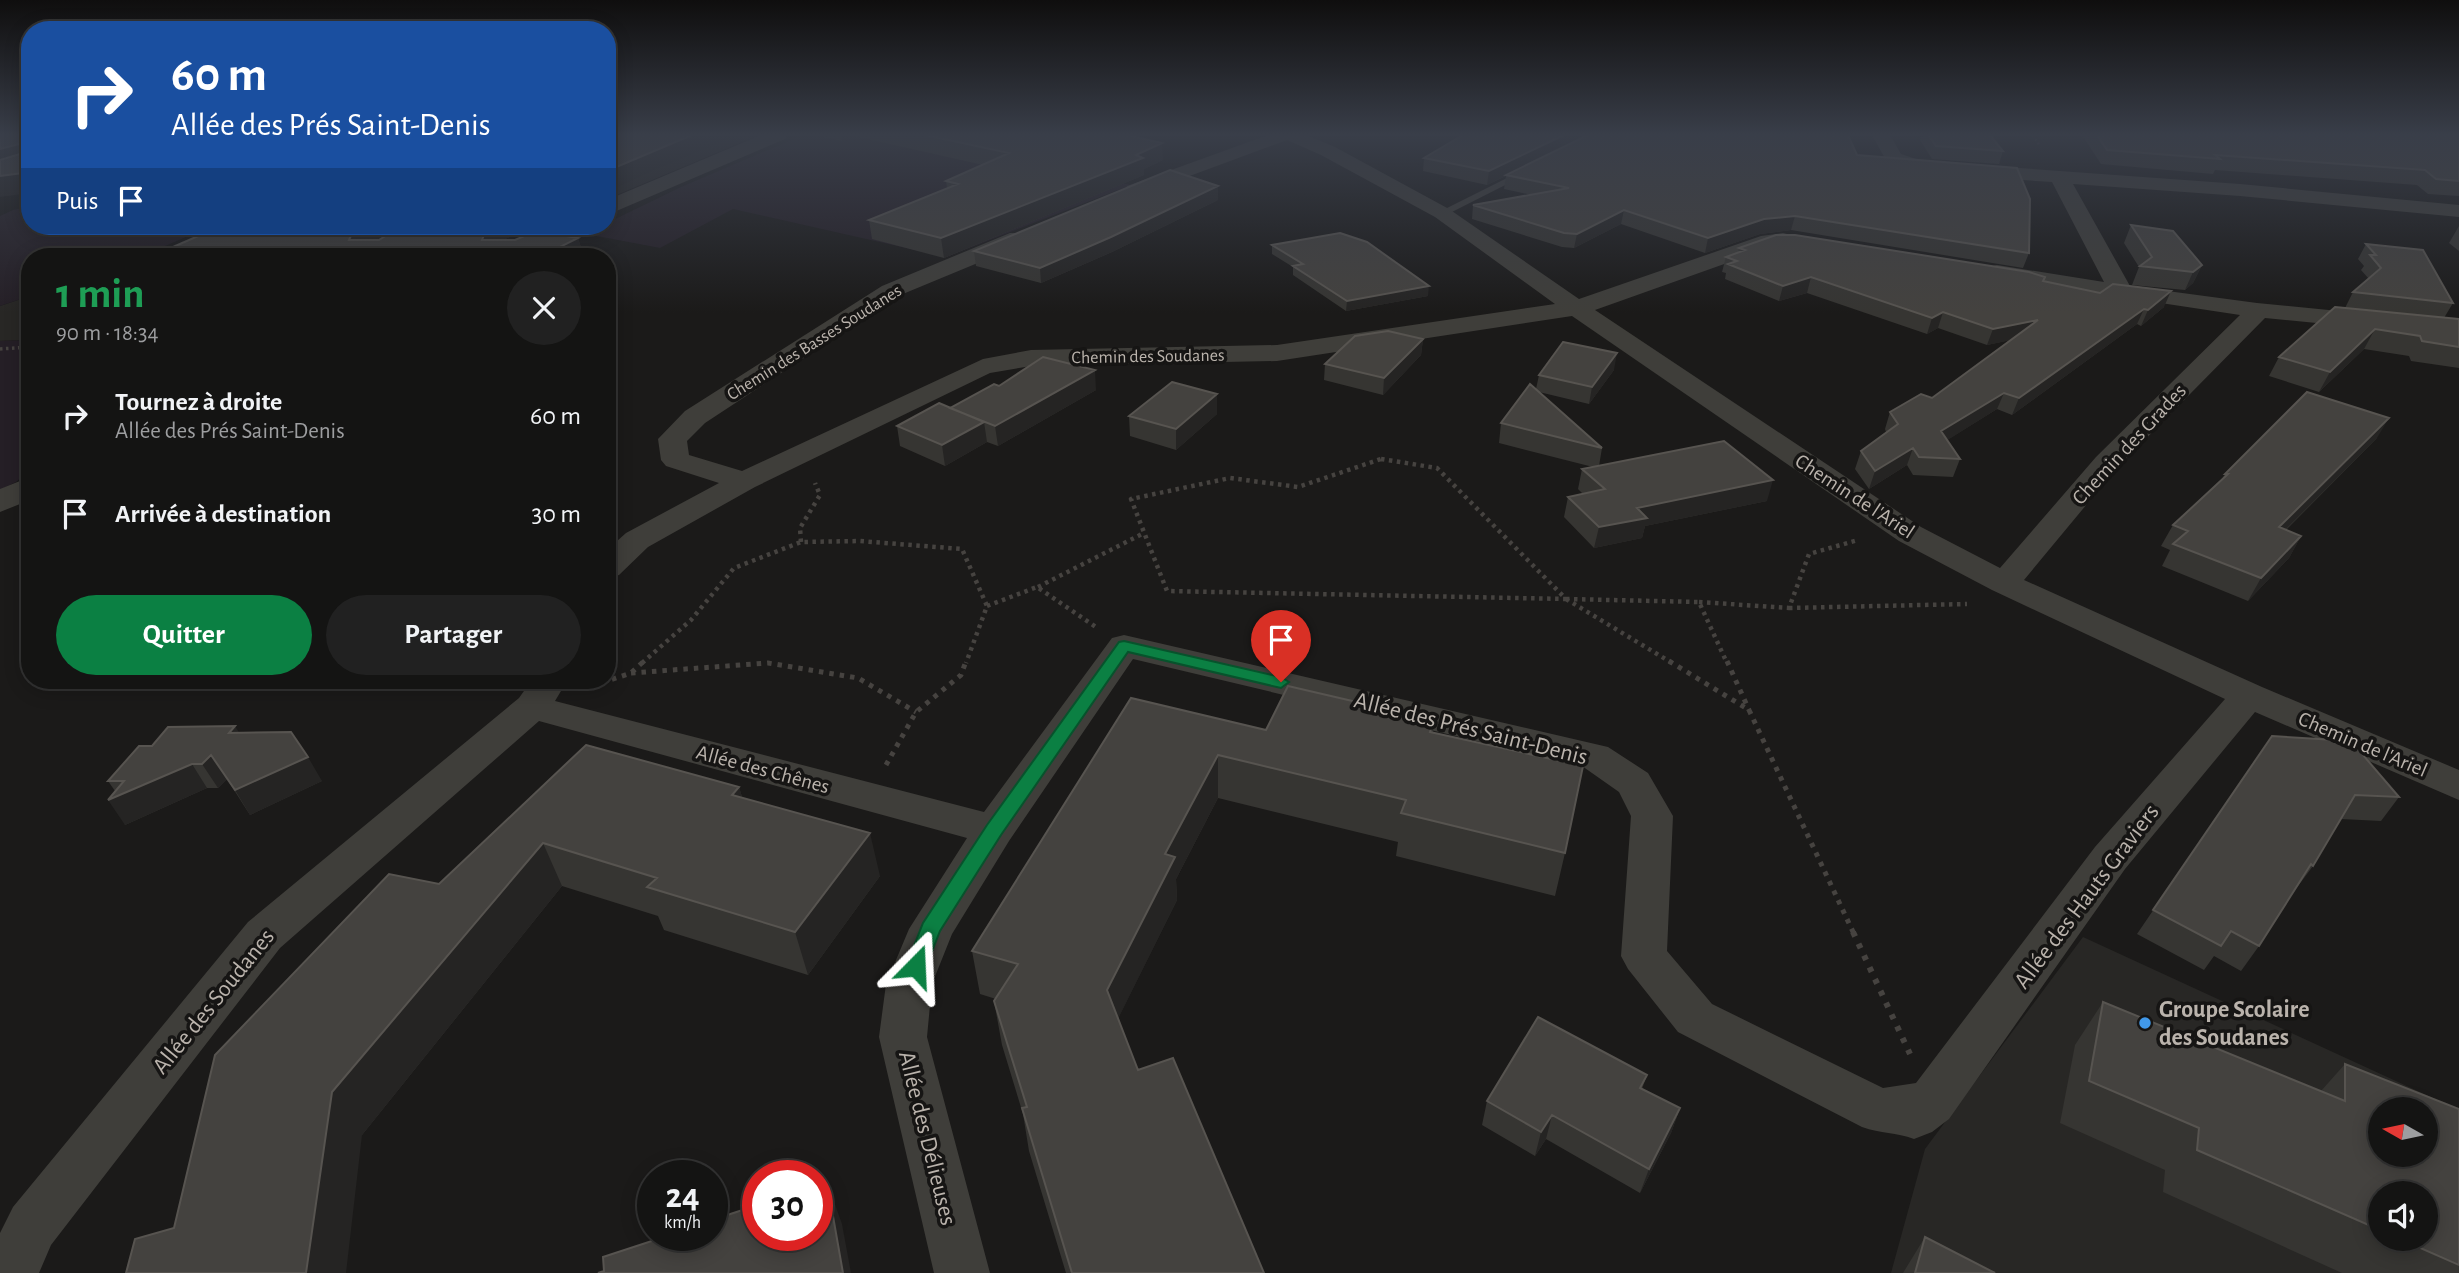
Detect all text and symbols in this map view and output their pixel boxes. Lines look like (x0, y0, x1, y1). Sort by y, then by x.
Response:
icon: right (56, 49, 147, 140)
text: 60 m (171, 51, 267, 100)
text: Allée des Prés Saint-Denis (171, 109, 491, 141)
icon: arrive (112, 182, 150, 220)
text: Puis (56, 188, 98, 214)
button: close (507, 271, 581, 345)
text: 1 min (56, 273, 145, 315)
street label: Chemin des Basses Soudanes (724, 282, 905, 404)
text: 90 m · 18:34 (56, 322, 159, 345)
street label: Chemin des Soudanes (1071, 347, 1225, 367)
street label: Chemin des Grades (2068, 380, 2190, 509)
text: Tournez à droite (115, 389, 282, 415)
icon: right (56, 397, 94, 435)
text: 60 m (530, 403, 581, 429)
text: Allée des Prés Saint-Denis (115, 420, 345, 443)
street label: Chemin de l'Ariel (1791, 450, 1918, 543)
icon: arrive (56, 495, 94, 533)
text: Arrivée à destination (115, 501, 331, 527)
text: 30 m (531, 501, 581, 527)
button: Quitter (56, 595, 312, 675)
button: Partager (326, 595, 581, 675)
pin (1251, 610, 1311, 682)
icon: arrive (1262, 621, 1300, 659)
street label: Allée des Prés Saint-Denis (1352, 688, 1590, 770)
street label: Chemin de l'Ariel (2295, 708, 2430, 781)
street label: Allée des Chênes (694, 742, 832, 797)
street label: Allée des Hauts Graviers (2010, 800, 2164, 993)
street label: Allée des Soudanes (148, 925, 279, 1079)
position arrow (879, 929, 953, 1003)
place label: Groupe Scolaire des Soudanes (2159, 998, 2309, 1050)
marker: Groupe Scolaire des Soudanes (2137, 1015, 2153, 1031)
street label: Allée des Délieuses (894, 1049, 960, 1228)
north arrow (2368, 1097, 2438, 1167)
map controls (2368, 1097, 2438, 1251)
speed limit sign: 30 (742, 1160, 833, 1251)
text: 24 (665, 1179, 700, 1214)
button: sound (2368, 1181, 2438, 1251)
text: km/h (664, 1214, 701, 1232)

